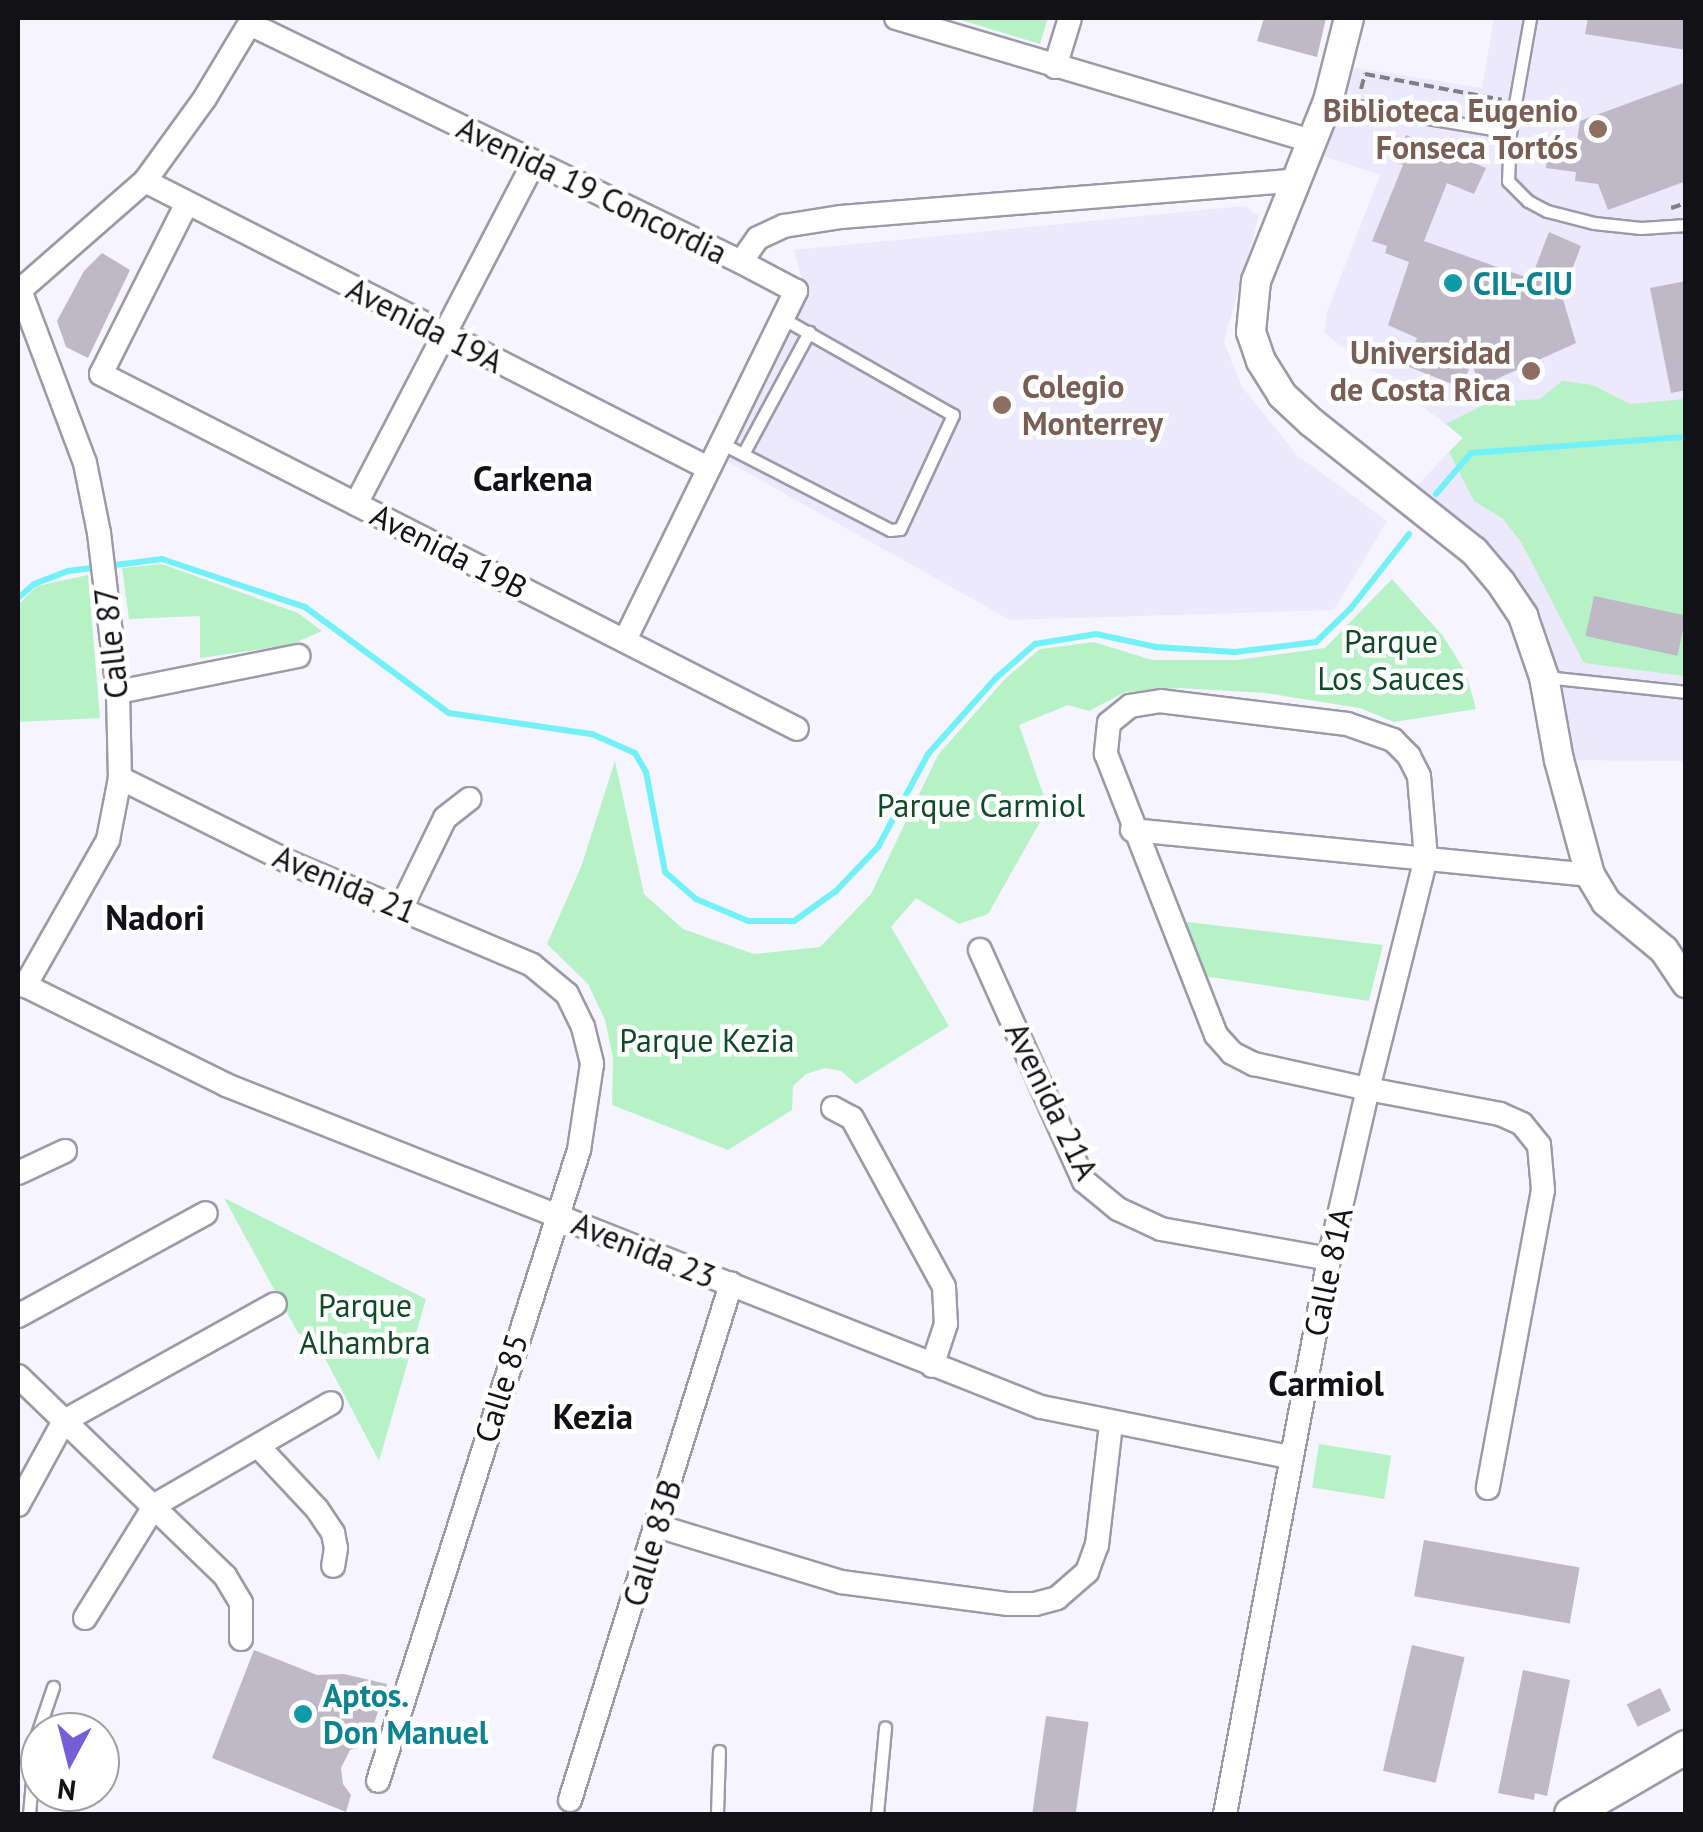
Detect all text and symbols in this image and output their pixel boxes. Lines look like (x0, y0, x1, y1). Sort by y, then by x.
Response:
place label: Biblioteca Eugenio Fonseca Tortós (1323, 92, 1578, 167)
street label: Avenida 19 Concordia (451, 108, 733, 272)
marker: Biblioteca Eugenio Fonseca Tortós (1587, 118, 1609, 140)
place label: CIL-CIU (1473, 264, 1573, 302)
street label: Avenida 19A (340, 269, 510, 381)
marker: CIL-CIU (1442, 272, 1464, 294)
place label: Universidad de Costa Rica (1329, 334, 1511, 409)
marker: Universidad de Costa Rica (1520, 360, 1542, 382)
place label: Colegio Monterrey (1022, 368, 1163, 443)
marker: Colegio Monterrey (991, 394, 1013, 416)
district label: Carkena (473, 457, 593, 499)
street label: Avenida 19B (364, 495, 534, 607)
street label: Calle 87 (86, 585, 136, 701)
park label: Parque Los Sauces (1317, 623, 1465, 698)
park label: Parque Carmiol (877, 786, 1085, 824)
street label: Avenida 21 (268, 837, 422, 931)
district label: Nadori (105, 896, 205, 938)
street label: Avenida 21A (997, 1016, 1107, 1186)
park label: Parque Kezia (619, 1021, 795, 1059)
street label: Avenida 23 (567, 1204, 721, 1296)
street label: Calle 81A (1296, 1204, 1360, 1340)
park label: Parque Alhambra (299, 1287, 431, 1362)
street label: Calle 85 (466, 1329, 536, 1447)
district label: Carmiol (1268, 1362, 1384, 1404)
district label: Kezia (553, 1395, 633, 1437)
street label: Calle 83B (615, 1475, 689, 1611)
place label: Aptos. Don Manuel (323, 1677, 488, 1752)
marker: Aptos. Don Manuel (292, 1703, 314, 1725)
north arrow (20, 1712, 120, 1812)
text: N (55, 1771, 78, 1810)

